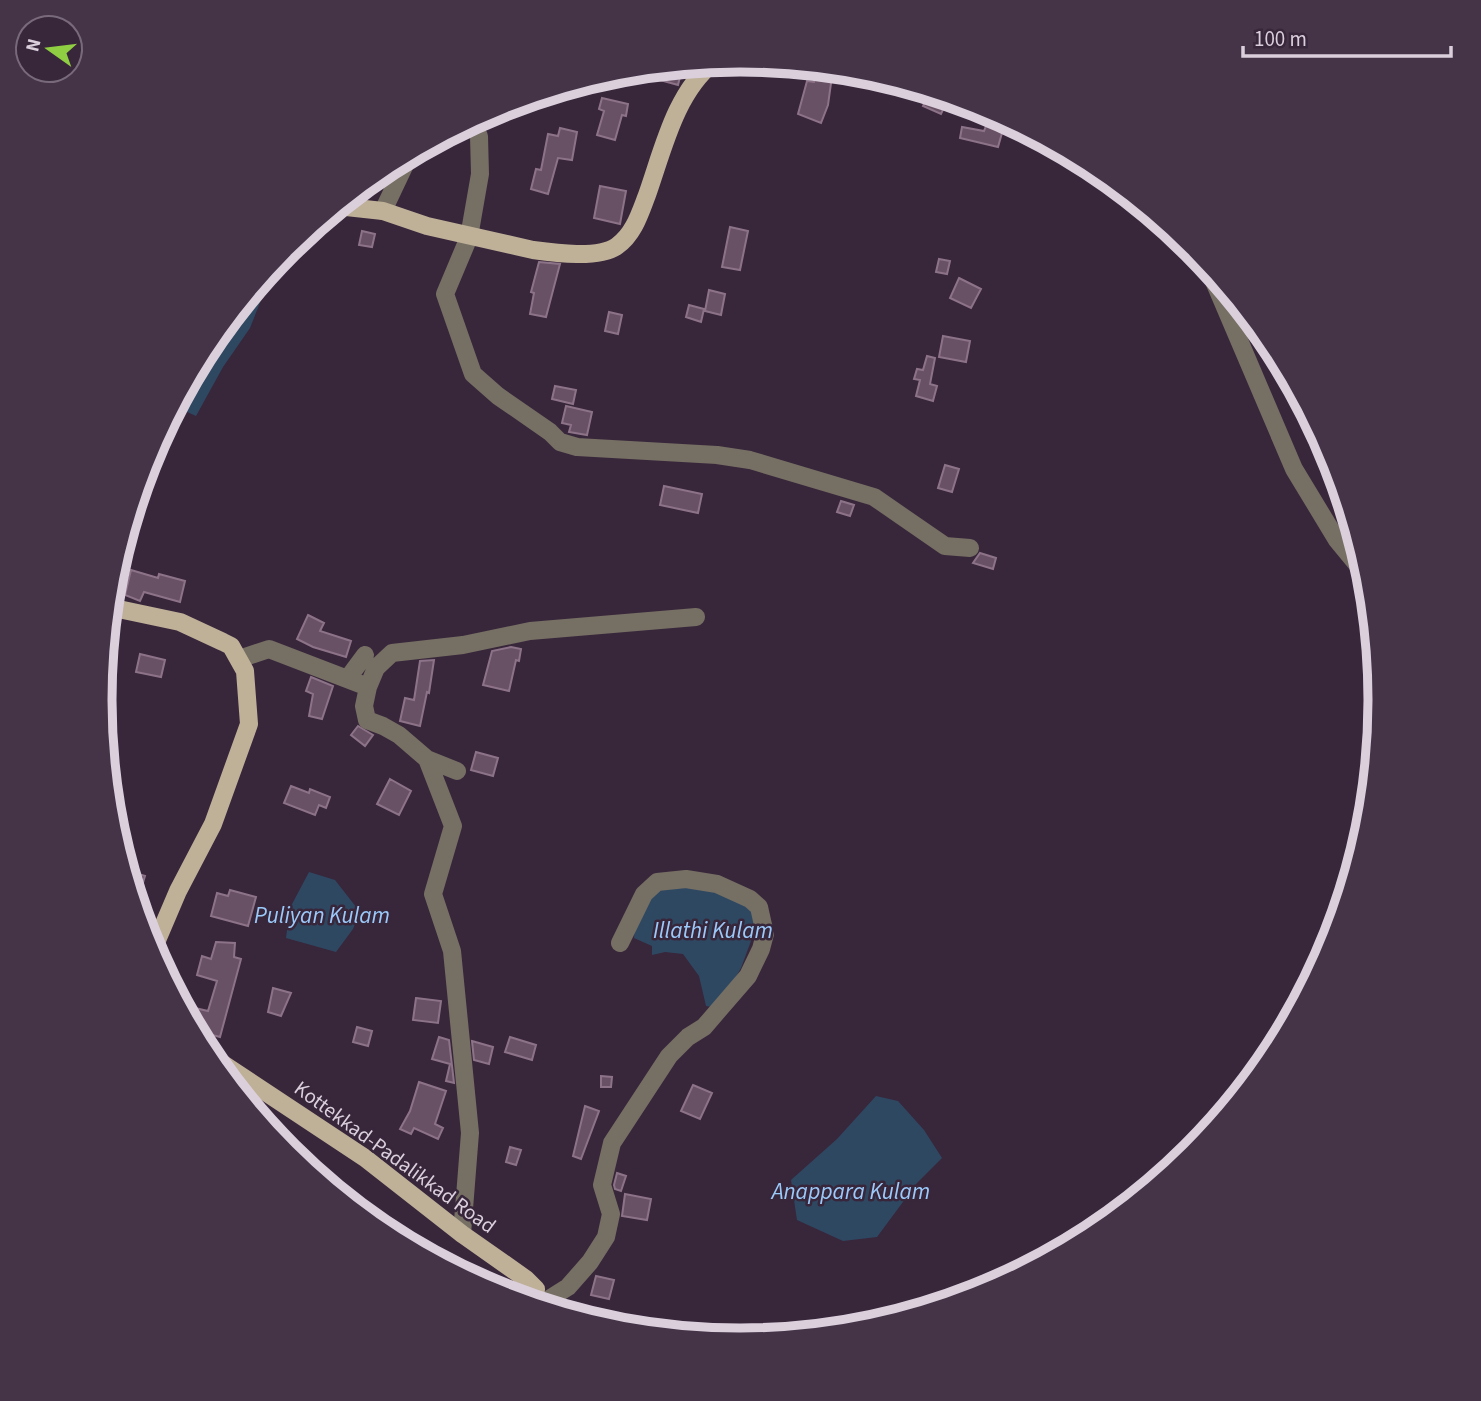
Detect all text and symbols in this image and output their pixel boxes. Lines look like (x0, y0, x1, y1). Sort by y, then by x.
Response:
north arrow (14, 14, 84, 84)
scale bar (1243, 14, 1451, 58)
text: 100 m (1254, 24, 1307, 54)
text: N (19, 36, 49, 55)
water label: Puliyan Kulam (254, 899, 390, 932)
water label: Illathi Kulam (653, 914, 773, 947)
street label: Kottekkad-Padalikkad Road (288, 1074, 502, 1240)
water label: Anappara Kulam (770, 1175, 930, 1208)

